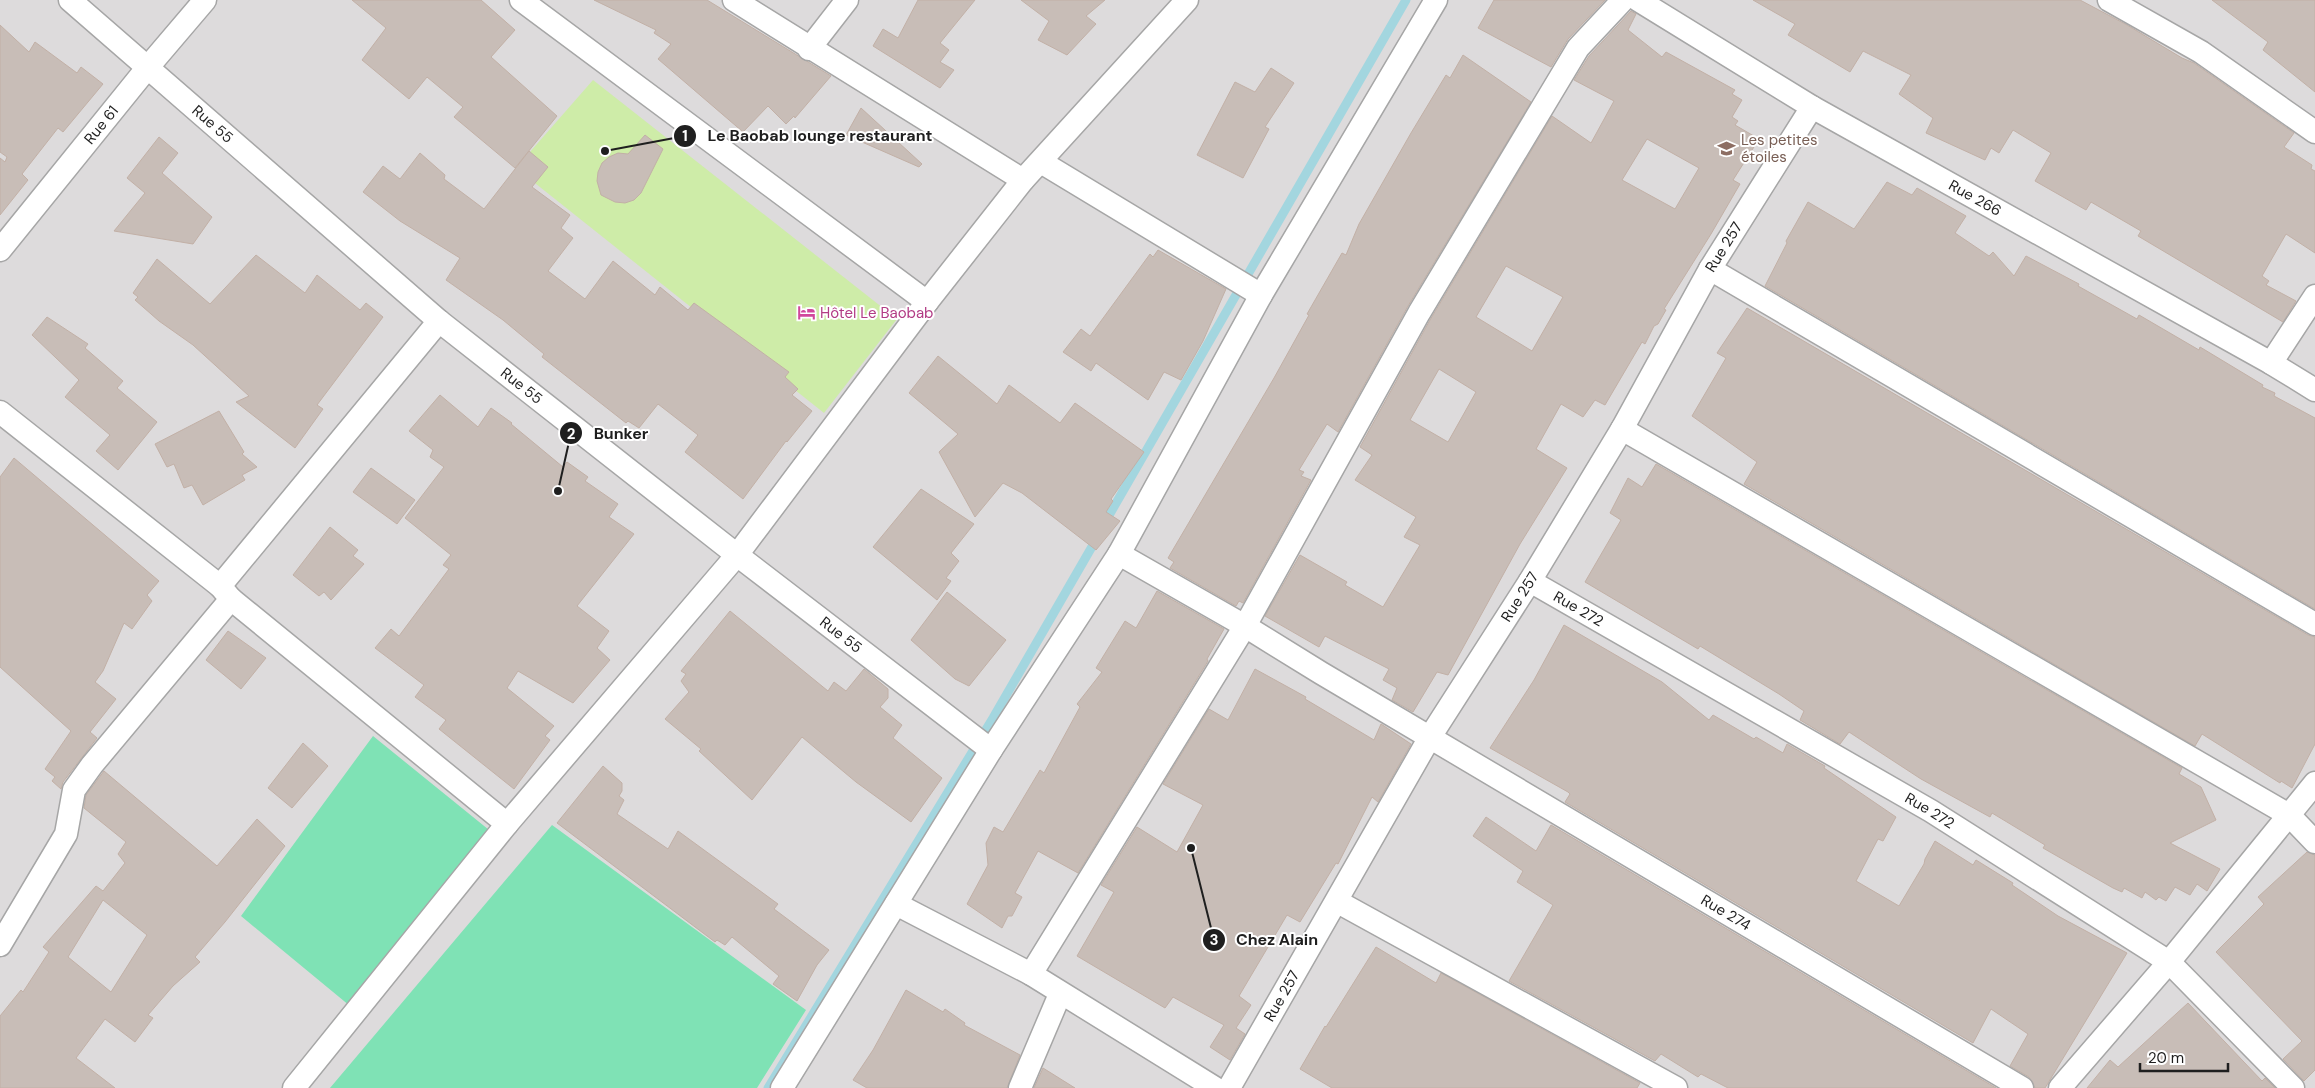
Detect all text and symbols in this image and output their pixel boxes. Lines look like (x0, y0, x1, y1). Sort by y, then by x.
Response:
street label: Rue 61 (80, 101, 123, 148)
street label: Rue 55 (188, 101, 237, 147)
callout: Le Baobab lounge restaurant (673, 120, 943, 151)
text: Le Baobab lounge restaurant (708, 125, 933, 146)
text: 1 (682, 126, 688, 146)
place label: Les petites étoiles (1741, 130, 1818, 167)
school or university icon: Les petites étoiles (1717, 139, 1737, 159)
street label: Rue 266 (1945, 175, 2005, 221)
street label: Rue 257 (1701, 218, 1747, 276)
hotel icon: Hôtel Le Baobab (796, 303, 816, 323)
place label: Hôtel Le Baobab (820, 303, 933, 323)
street label: Rue 55 (496, 363, 547, 409)
callout: Bunker (559, 418, 659, 449)
text: Bunker (594, 423, 649, 444)
text: 2 (567, 424, 576, 444)
street label: Rue 257 (1496, 568, 1543, 626)
street label: Rue 272 (1550, 587, 1607, 631)
street label: Rue 55 (816, 612, 866, 657)
street label: Rue 272 (1901, 788, 1958, 833)
street label: Rue 274 (1697, 890, 1755, 935)
callout: Chez Alain (1201, 924, 1328, 955)
text: Chez Alain (1236, 929, 1318, 950)
text: 3 (1209, 930, 1219, 950)
street label: Rue 257 (1259, 967, 1304, 1025)
scale bar (2140, 1040, 2228, 1072)
text: 20 m (2148, 1048, 2184, 1068)

